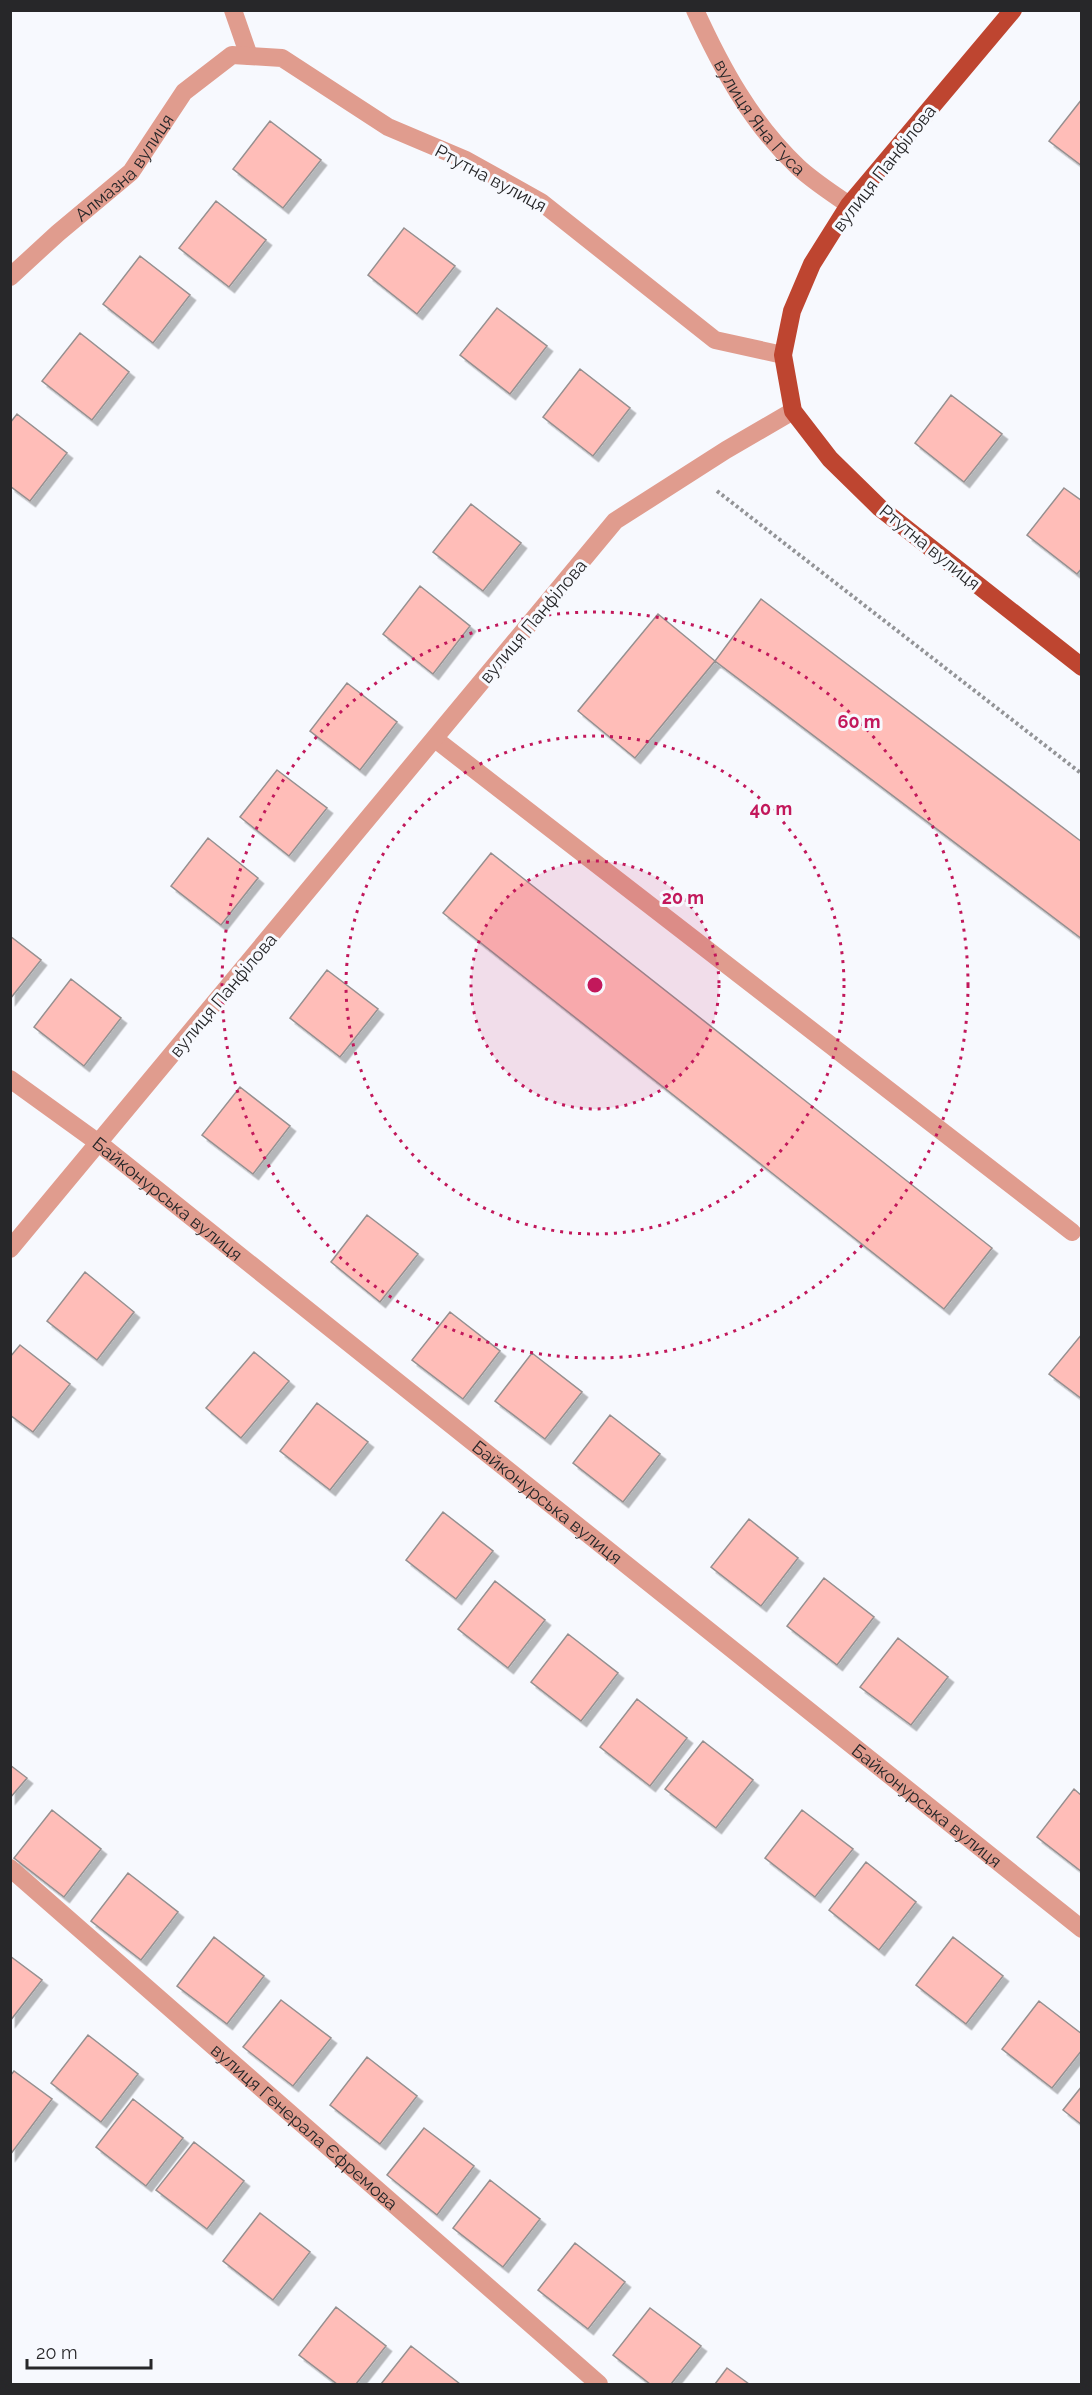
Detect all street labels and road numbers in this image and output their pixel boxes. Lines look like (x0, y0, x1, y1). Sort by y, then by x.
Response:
street label: вулиця Яна Гуса (710, 56, 810, 179)
street label: вулиця Панфілова (828, 101, 940, 235)
street label: Алмазна вулиця (70, 110, 177, 225)
street label: Ртутна вулиця (432, 140, 550, 216)
street label: Ртутна вулиця (876, 500, 984, 594)
street label: вулиця Панфілова (475, 555, 591, 687)
street label: вулиця Панфілова (165, 929, 281, 1061)
street label: Байконурська вулиця (89, 1132, 247, 1264)
street label: Байконурська вулиця (469, 1436, 627, 1568)
street label: Байконурська вулиця (848, 1739, 1006, 1871)
street label: вулиця Генерала Єфремова (207, 2039, 402, 2214)

